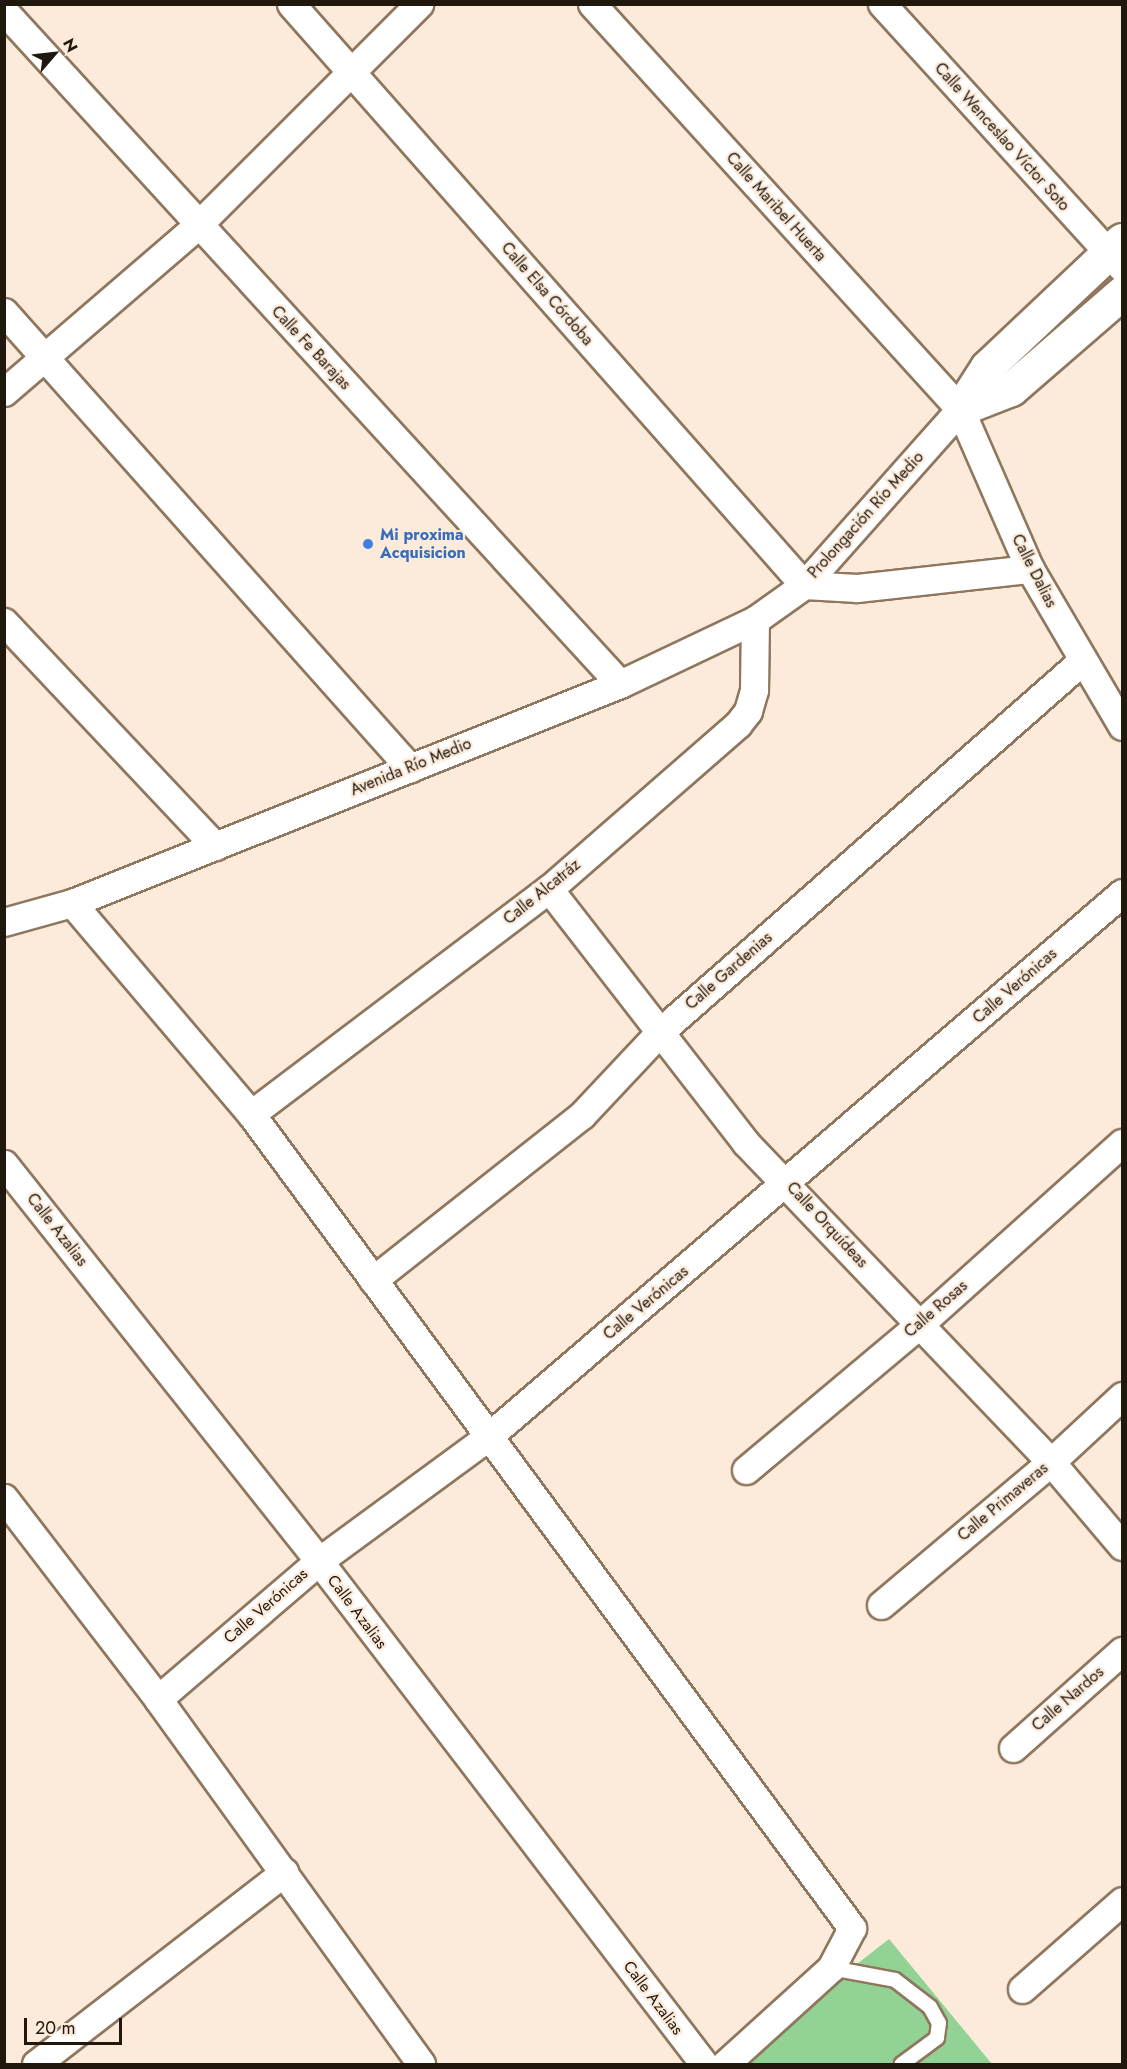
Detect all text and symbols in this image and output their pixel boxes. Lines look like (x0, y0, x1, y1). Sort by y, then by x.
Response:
north arrow (24, 24, 84, 84)
text: N (57, 34, 83, 56)
street label: Calle Wenceslao Víctor Soto (930, 59, 1074, 215)
street label: Calle Maribel Huerta (722, 148, 830, 266)
street label: Calle Elsa Córdoba (497, 239, 597, 349)
street label: Calle Fe Barajas (267, 302, 355, 394)
street label: Prolongación Río Medio (804, 448, 928, 582)
place label: Mi proxima Acquisicion (380, 525, 466, 563)
street label: Calle Dalias (1007, 531, 1061, 611)
marker: Mi proxima Acquisicion (361, 537, 375, 551)
street label: Avenida Río Medio (348, 734, 474, 800)
street label: Calle Alcatráz (500, 855, 584, 929)
street label: Calle Gardenias (682, 928, 776, 1014)
street label: Calle Verónicas (969, 944, 1061, 1028)
street label: Calle Orquídeas (782, 1178, 872, 1272)
street label: Calle Azalias (23, 1190, 91, 1270)
street label: Calle Verónicas (600, 1262, 692, 1344)
street label: Calle Rosas (901, 1276, 971, 1342)
street label: Calle Primaveras (954, 1459, 1052, 1545)
street label: Calle Verónicas (220, 1564, 312, 1648)
street label: Calle Azalias (323, 1571, 391, 1653)
street label: Calle Nardos (1028, 1663, 1108, 1735)
street label: Calle Azalias (619, 1957, 687, 2039)
scale bar (27, 2006, 124, 2044)
text: 20 m (35, 2015, 75, 2041)

